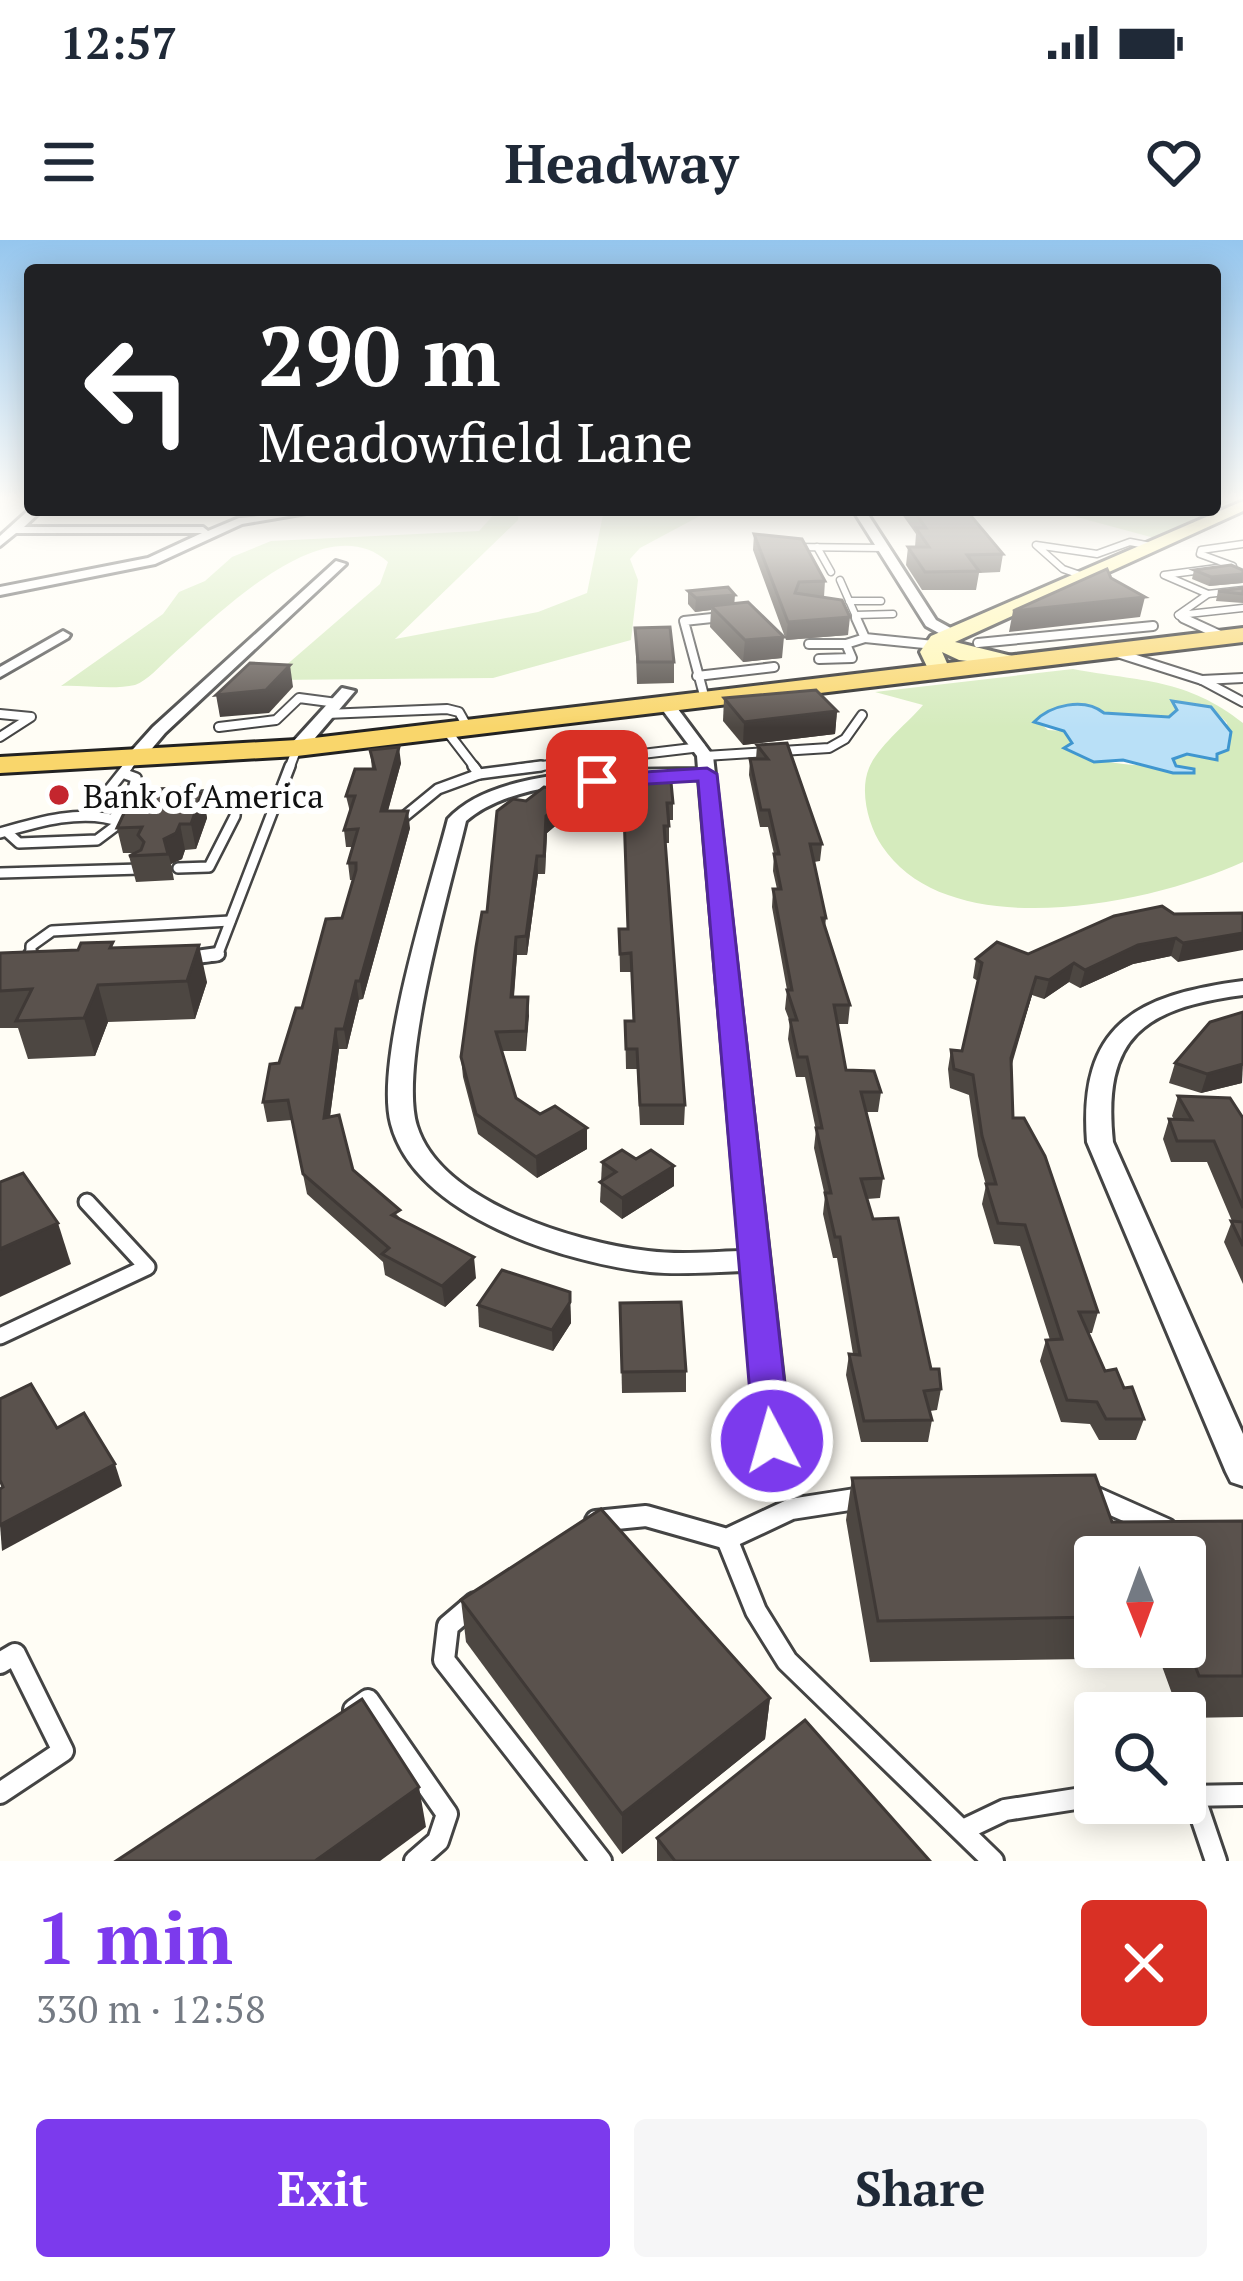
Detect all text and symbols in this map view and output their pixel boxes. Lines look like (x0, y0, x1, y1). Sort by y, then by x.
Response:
text: 12:57 (60, 12, 177, 72)
text: Headway (505, 127, 738, 198)
icon: menu (36, 129, 102, 195)
icon: heart (1141, 129, 1207, 195)
text: 290 m (258, 299, 501, 410)
icon: left (60, 312, 216, 468)
text: Meadowfield Lane (258, 406, 693, 477)
pin (546, 730, 648, 832)
icon: arrive (564, 748, 630, 814)
place label: Bank of America (83, 774, 324, 817)
marker: Bank of America (46, 782, 72, 808)
position arrow (709, 1378, 835, 1504)
north arrow (1074, 1536, 1206, 1668)
map controls (1074, 1536, 1206, 1824)
button: search (1074, 1692, 1206, 1824)
text: 1 min (36, 1889, 233, 1985)
button: close (1081, 1900, 1207, 2026)
text: 330 m · 12:58 (36, 1982, 266, 2034)
button: Exit (36, 2119, 610, 2257)
button: Share (634, 2119, 1207, 2257)

